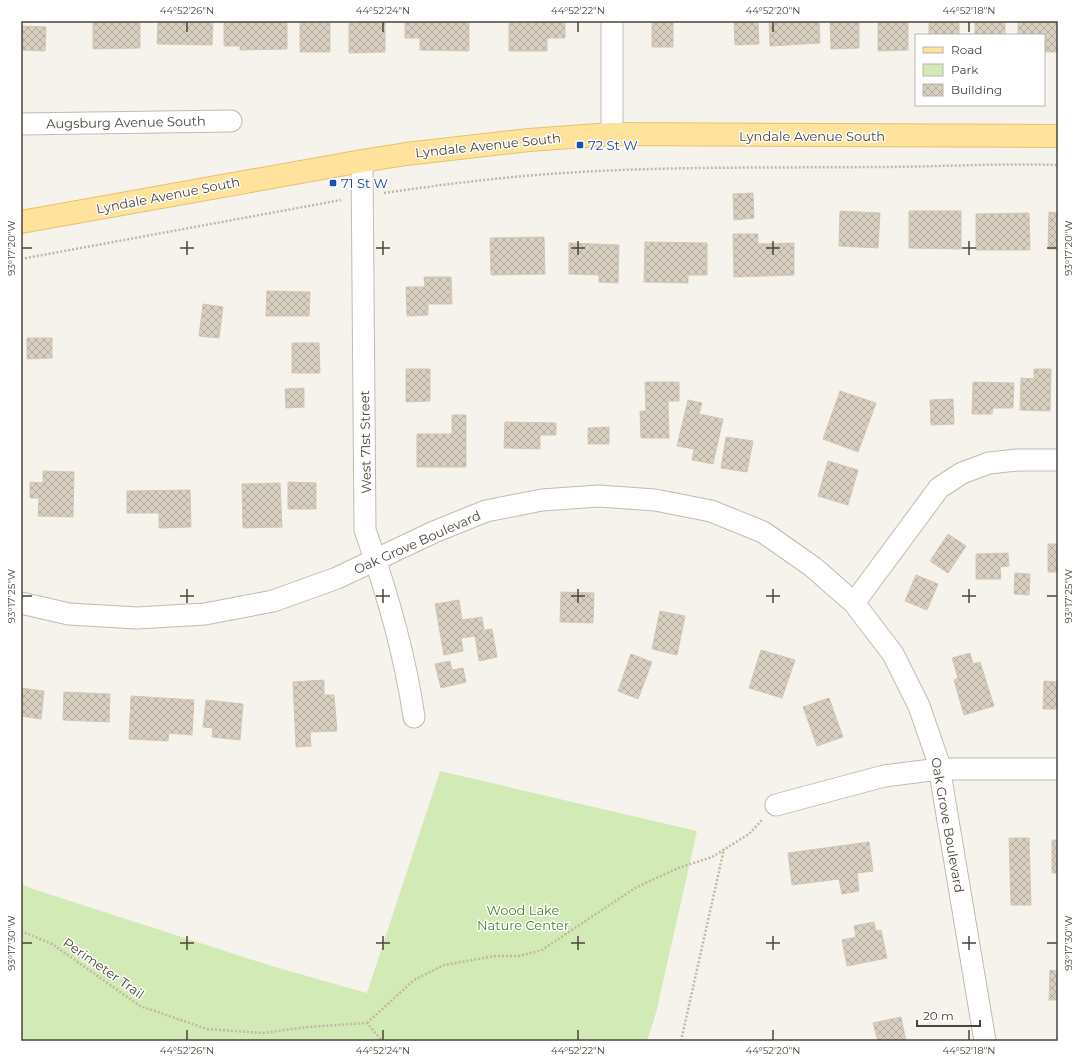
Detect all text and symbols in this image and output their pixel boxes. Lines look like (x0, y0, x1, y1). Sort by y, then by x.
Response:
text: 44°52'26"N (160, 4, 214, 17)
text: 44°52'24"N (356, 4, 410, 17)
text: 44°52'22"N (551, 4, 605, 17)
text: 44°52'20"N (746, 4, 800, 17)
text: 44°52'18"N (943, 4, 995, 17)
legend (915, 34, 1045, 106)
text: Road (951, 42, 982, 57)
text: Park (951, 62, 979, 77)
text: Building (951, 82, 1002, 97)
street label: Augsburg Avenue South (46, 113, 206, 131)
street label: Lyndale Avenue South (739, 128, 885, 144)
street label: Lyndale Avenue South (414, 129, 562, 161)
place label: 72 St W (588, 137, 638, 153)
marker: 72 St W (575, 140, 585, 150)
street label: Lyndale Avenue South (95, 173, 241, 217)
place label: 71 St W (341, 175, 388, 191)
marker: 71 St W (328, 178, 338, 188)
text: 93°17'20"W (5, 220, 18, 276)
text: 93°17'20"W (1062, 220, 1075, 276)
street label: West 71st Street (356, 390, 374, 494)
street label: Oak Grove Boulevard (351, 507, 483, 577)
text: 93°17'25"W (5, 569, 18, 623)
text: 93°17'25"W (1062, 569, 1075, 623)
street label: Oak Grove Boulevard (928, 756, 968, 894)
park label: Wood Lake Nature Center (477, 902, 569, 933)
text: 93°17'30"W (5, 915, 18, 971)
text: 93°17'30"W (1062, 915, 1075, 971)
street label: Perimeter Trail (60, 934, 148, 1002)
scale bar (917, 1002, 980, 1028)
text: 20 m (923, 1008, 954, 1023)
text: 44°52'26"N (160, 1044, 214, 1057)
text: 44°52'24"N (356, 1044, 410, 1057)
text: 44°52'22"N (551, 1044, 605, 1057)
text: 44°52'20"N (746, 1044, 800, 1057)
text: 44°52'18"N (943, 1044, 995, 1057)

